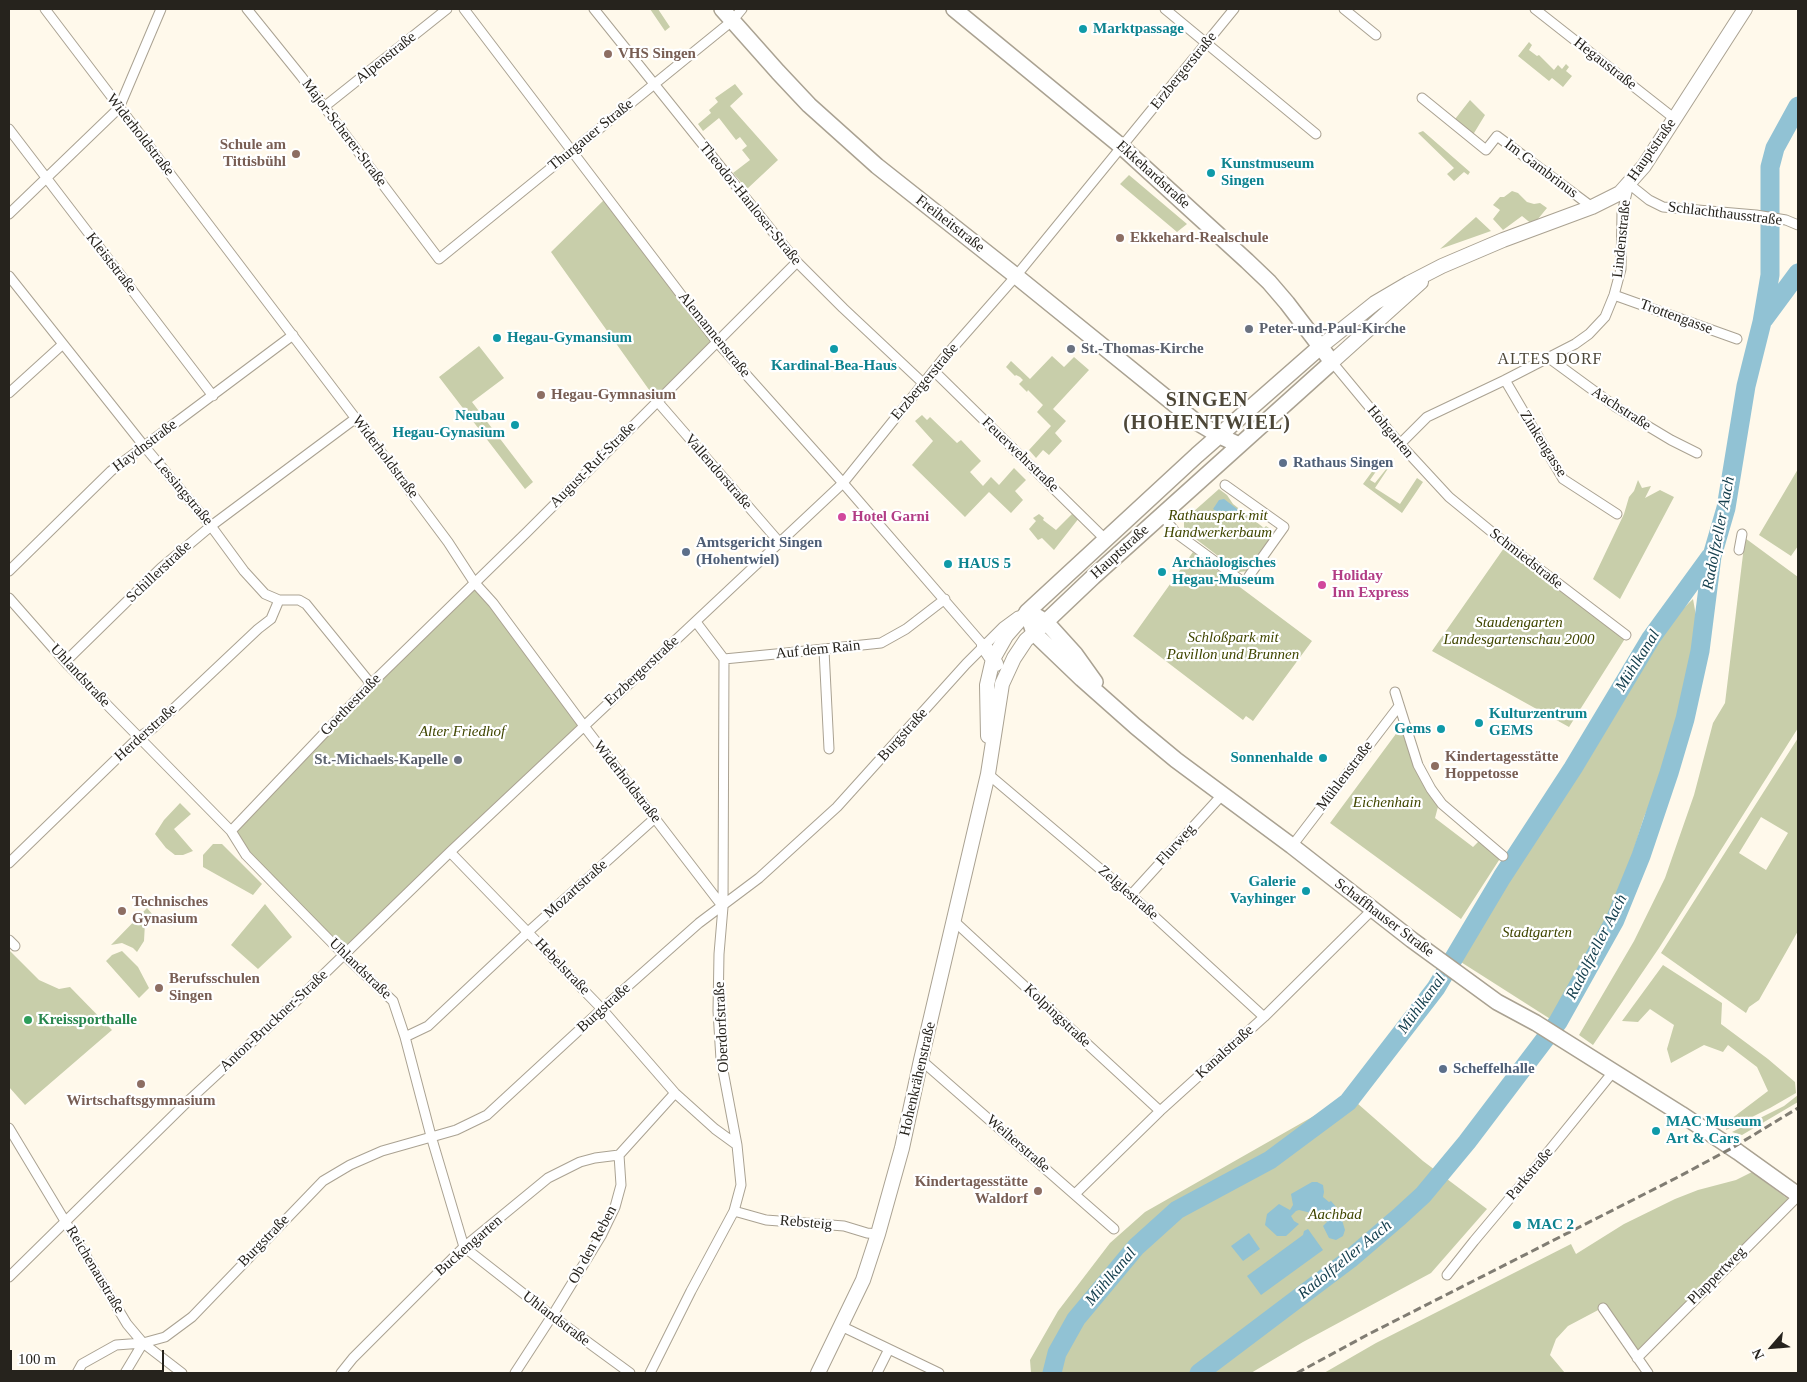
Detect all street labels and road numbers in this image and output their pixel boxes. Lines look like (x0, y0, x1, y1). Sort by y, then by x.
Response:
street label: Alpenstraße (352, 28, 420, 88)
street label: Erzbergerstraße (1147, 29, 1221, 113)
street label: Hegaustraße (1570, 34, 1640, 94)
street label: Major-Scherer-Straße (298, 76, 390, 190)
street label: Widerholdstraße (102, 90, 178, 180)
street label: Thurgauer Straße (545, 95, 637, 175)
street label: Hauptstraße (1624, 115, 1680, 185)
street label: Im Gambrinus (1501, 136, 1581, 202)
street label: Ekkehardstraße (1112, 137, 1194, 213)
street label: Theodor-Hanloser-Straße (695, 139, 805, 269)
street label: Freiheitstraße (912, 192, 988, 256)
street label: Schlachthausstraße (1667, 198, 1783, 230)
street label: Lindenstraße (1609, 199, 1635, 279)
street label: Kleiststraße (82, 229, 140, 297)
street label: Alemannenstraße (674, 289, 754, 381)
street label: Trottengasse (1637, 296, 1715, 338)
street label: Erzbergerstraße (888, 340, 962, 424)
street label: Aachstraße (1588, 383, 1654, 435)
street label: Hohgarten (1363, 402, 1417, 462)
street label: Zinkengasse (1516, 407, 1570, 481)
street label: Widerholdstraße (348, 412, 422, 502)
street label: Feuerwehrstraße (978, 414, 1062, 496)
street label: Haydnstraße (109, 416, 181, 476)
street label: August-Ruf-Straße (546, 418, 640, 512)
street label: Vallendorstraße (680, 431, 756, 513)
street label: Lessingstraße (150, 455, 216, 529)
street label: Hauptstraße (1087, 521, 1153, 583)
street label: Schmiedstraße (1486, 525, 1566, 593)
street label: Schillerstraße (123, 537, 195, 607)
street label: Erzbergerstraße (601, 632, 683, 710)
street label: Auf dem Rain (775, 637, 861, 663)
street label: Uhlandstraße (46, 641, 114, 711)
street label: Goethestraße (317, 670, 385, 740)
street label: Herderstraße (111, 700, 181, 766)
street label: Burgstraße (874, 705, 932, 765)
street label: Widerholdstraße (589, 737, 665, 827)
street label: Mühlenstraße (1313, 738, 1377, 814)
street label: Flurweg (1153, 820, 1199, 870)
street label: Mozartstraße (541, 856, 611, 922)
street label: Zelglestraße (1094, 862, 1162, 924)
street label: Schaffhauser Straße (1331, 875, 1437, 961)
street label: Uhlandstraße (325, 935, 395, 1003)
street label: Hebelstraße (531, 935, 593, 999)
street label: Anton-Bruckner-Straße (216, 966, 332, 1076)
street label: Burgstraße (574, 979, 634, 1037)
street label: Kolpingstraße (1020, 980, 1094, 1052)
street label: Oberdorfstraße (711, 981, 733, 1073)
street label: Hohenkrähenstraße (896, 1020, 940, 1138)
street label: Kanalstraße (1192, 1021, 1258, 1083)
street label: Weiherstraße (982, 1111, 1054, 1177)
street label: Parkstraße (1503, 1144, 1557, 1204)
street label: Ob den Reben (565, 1203, 621, 1287)
street label: Burgstraße (235, 1211, 293, 1271)
street label: Buckengarten (432, 1212, 506, 1280)
street label: Rebsteig (779, 1212, 833, 1234)
street label: Reichenaustraße (62, 1223, 128, 1317)
street label: Plappertweg (1684, 1243, 1750, 1309)
street label: Uhlandstraße (519, 1288, 593, 1350)

